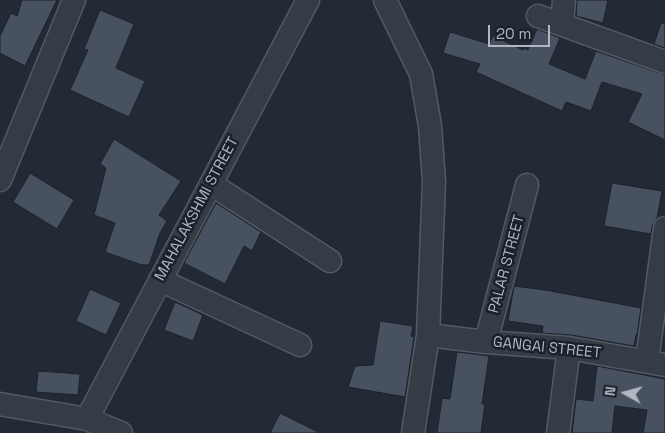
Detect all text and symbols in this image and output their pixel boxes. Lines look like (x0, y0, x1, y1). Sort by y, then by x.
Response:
scale bar (490, 15, 552, 47)
text: 20 m (496, 24, 531, 43)
street label: MAHALAKSHMI STREET (151, 134, 243, 284)
street label: PALAR STREET (485, 213, 529, 315)
street label: GANGAI STREET (492, 333, 602, 363)
north arrow (600, 368, 650, 418)
text: N (601, 385, 620, 397)

